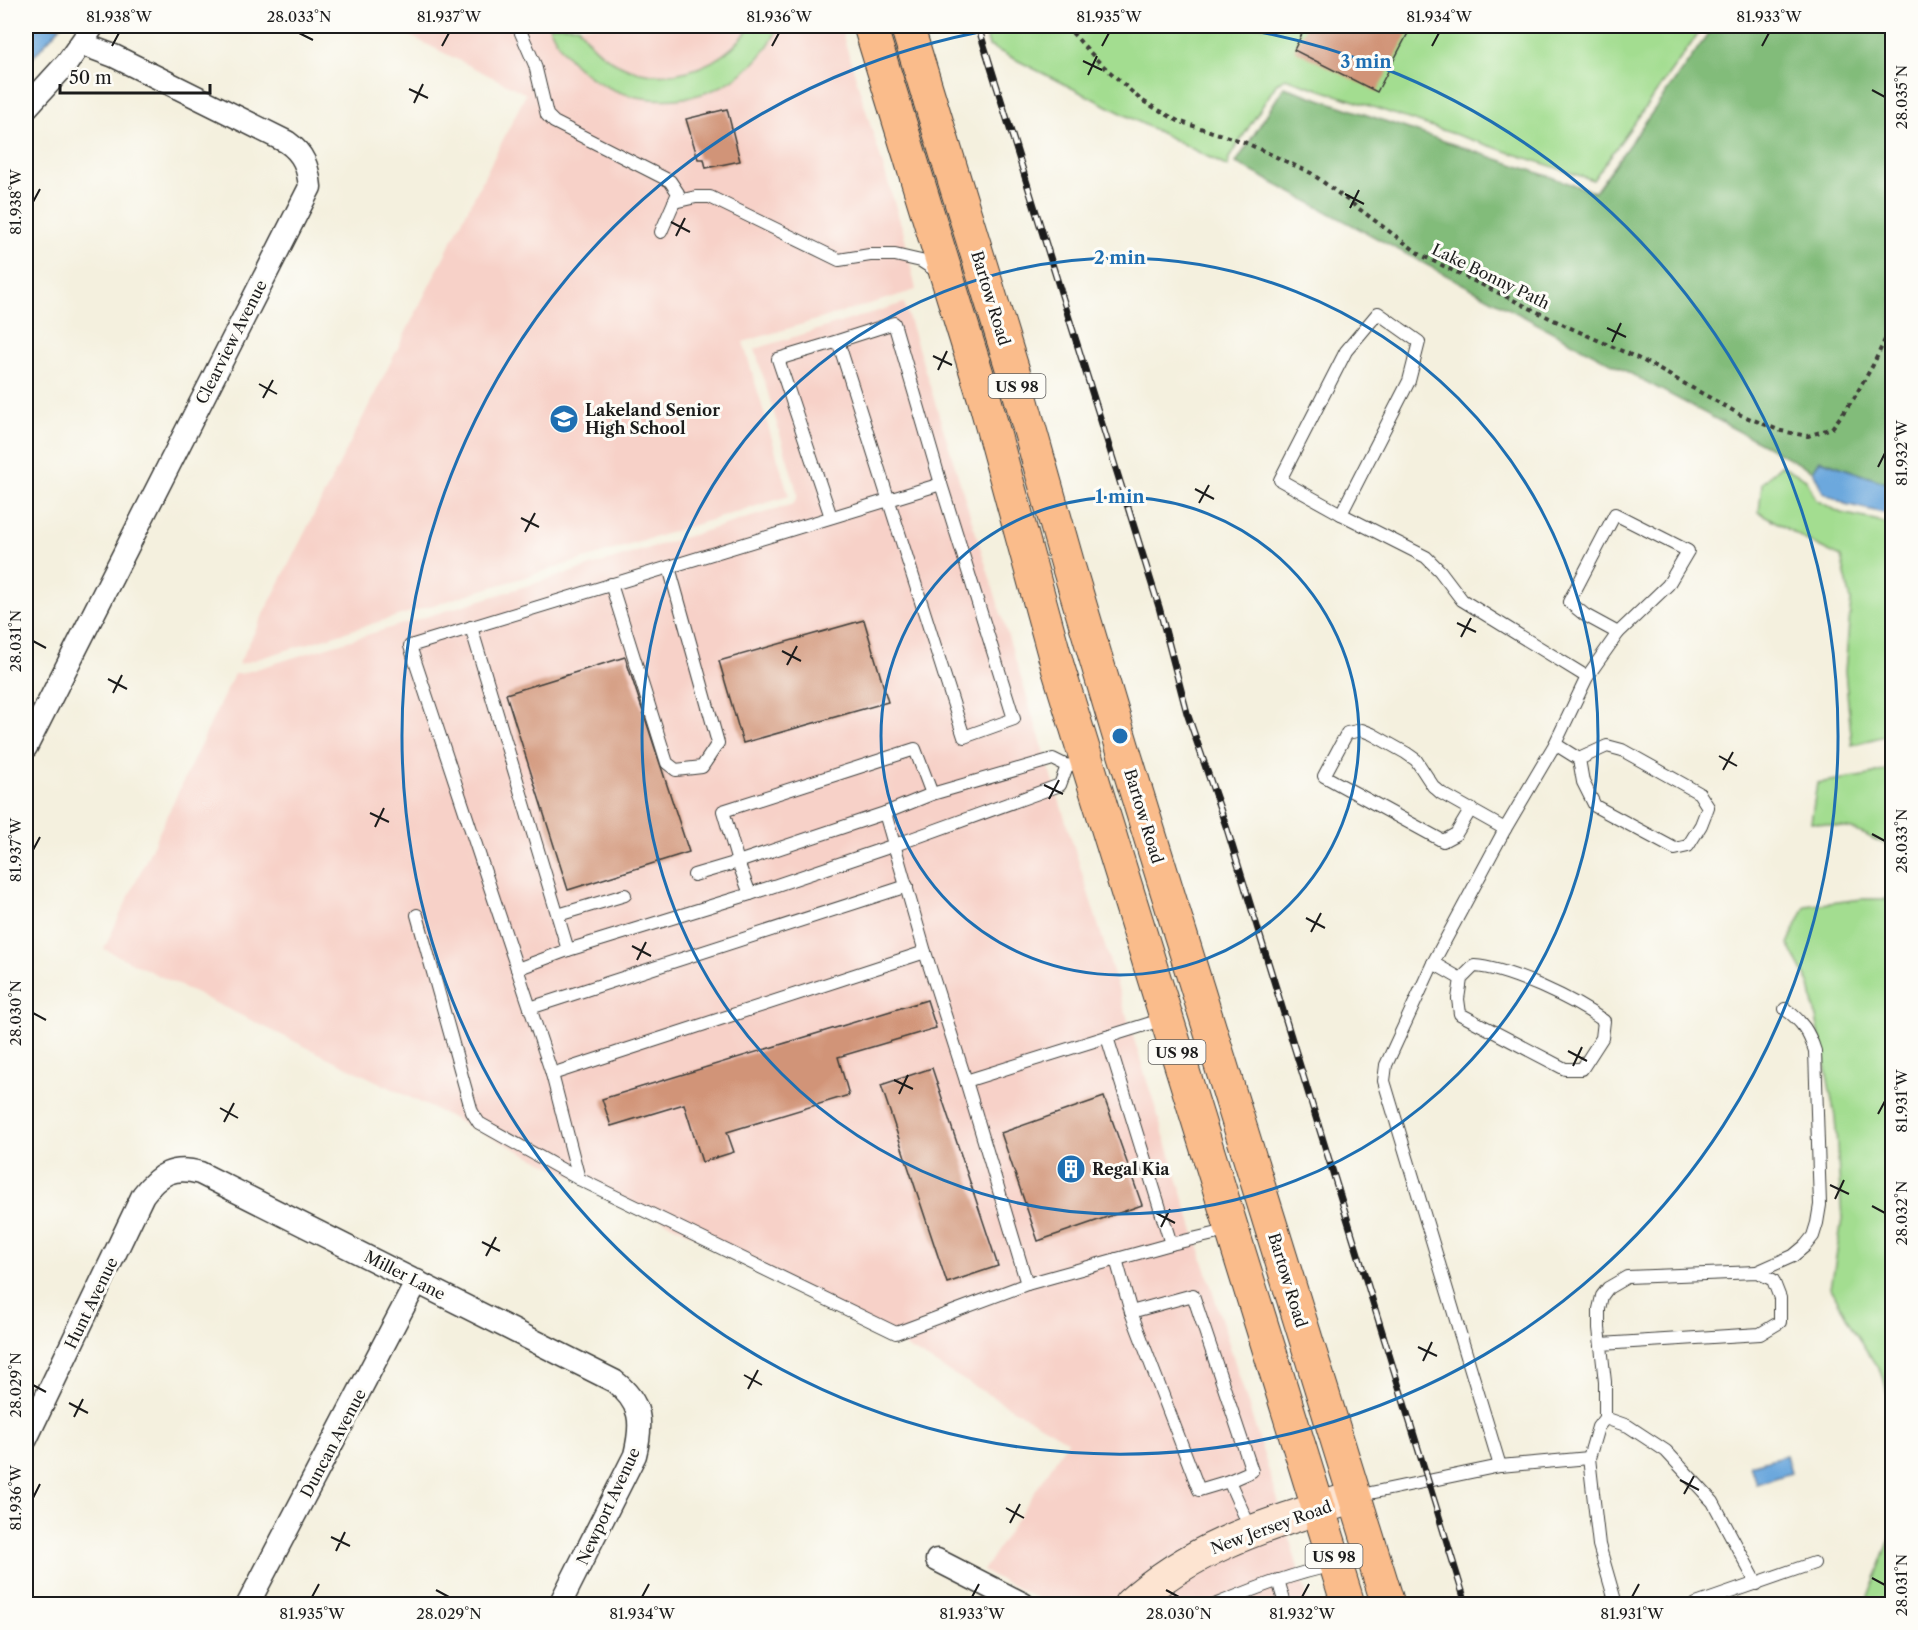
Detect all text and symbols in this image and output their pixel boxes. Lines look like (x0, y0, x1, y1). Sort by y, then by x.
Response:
text: 81.938°W (86, 7, 153, 26)
text: 28.033°N (267, 7, 331, 26)
text: 81.937°W (417, 7, 482, 26)
text: 81.936°W (746, 7, 812, 26)
text: 81.935°W (1076, 7, 1142, 26)
text: 81.934°W (1406, 7, 1472, 26)
text: 81.933°W (1736, 7, 1802, 26)
text: 3 min (1340, 51, 1392, 73)
scale bar (60, 57, 210, 95)
text: 28.035°N (1892, 65, 1911, 129)
text: 50 m (69, 67, 112, 89)
text: 81.938°W (6, 168, 25, 235)
street label: Lake Bonny Path (1429, 239, 1553, 313)
text: 2 min (1094, 247, 1147, 269)
street label: Bartow Road (967, 248, 1015, 348)
street label: Clearview Avenue (191, 277, 271, 407)
road number: US 98 (988, 374, 1046, 398)
place label: Lakeland Senior High School (585, 400, 720, 438)
school or university icon: Lakeland Senior High School (548, 403, 580, 435)
text: 81.932°W (1892, 420, 1911, 486)
text: 1 min (1095, 486, 1145, 508)
text: 28.031°N (6, 610, 25, 672)
centre of rings (1110, 726, 1130, 746)
street label: Bartow Road (1120, 766, 1168, 866)
text: 28.033°N (1892, 809, 1911, 873)
text: 81.937°W (6, 817, 25, 882)
text: 28.030°N (6, 980, 25, 1046)
road number: US 98 (1148, 1040, 1206, 1064)
text: 81.931°W (1892, 1069, 1911, 1133)
building icon: Regal Kia (1055, 1153, 1087, 1185)
place label: Regal Kia (1092, 1159, 1170, 1179)
text: 28.032°N (1892, 1181, 1911, 1245)
street label: Bartow Road (1264, 1230, 1312, 1330)
street label: Miller Lane (361, 1246, 449, 1304)
street label: Hunt Avenue (60, 1254, 122, 1352)
text: 28.029°N (6, 1352, 25, 1418)
street label: Duncan Avenue (296, 1385, 370, 1501)
street label: Newport Avenue (572, 1444, 644, 1568)
text: 81.936°W (6, 1465, 25, 1531)
street label: New Jersey Road (1208, 1496, 1335, 1558)
road number: US 98 (1306, 1544, 1362, 1568)
text: 28.031°N (1892, 1554, 1911, 1616)
text: 81.935°W (279, 1604, 345, 1623)
text: 28.029°N (416, 1604, 482, 1623)
text: 81.934°W (609, 1604, 675, 1623)
text: 81.933°W (939, 1604, 1005, 1623)
text: 28.030°N (1146, 1604, 1212, 1623)
text: 81.932°W (1269, 1604, 1335, 1623)
text: 81.931°W (1600, 1604, 1664, 1623)

